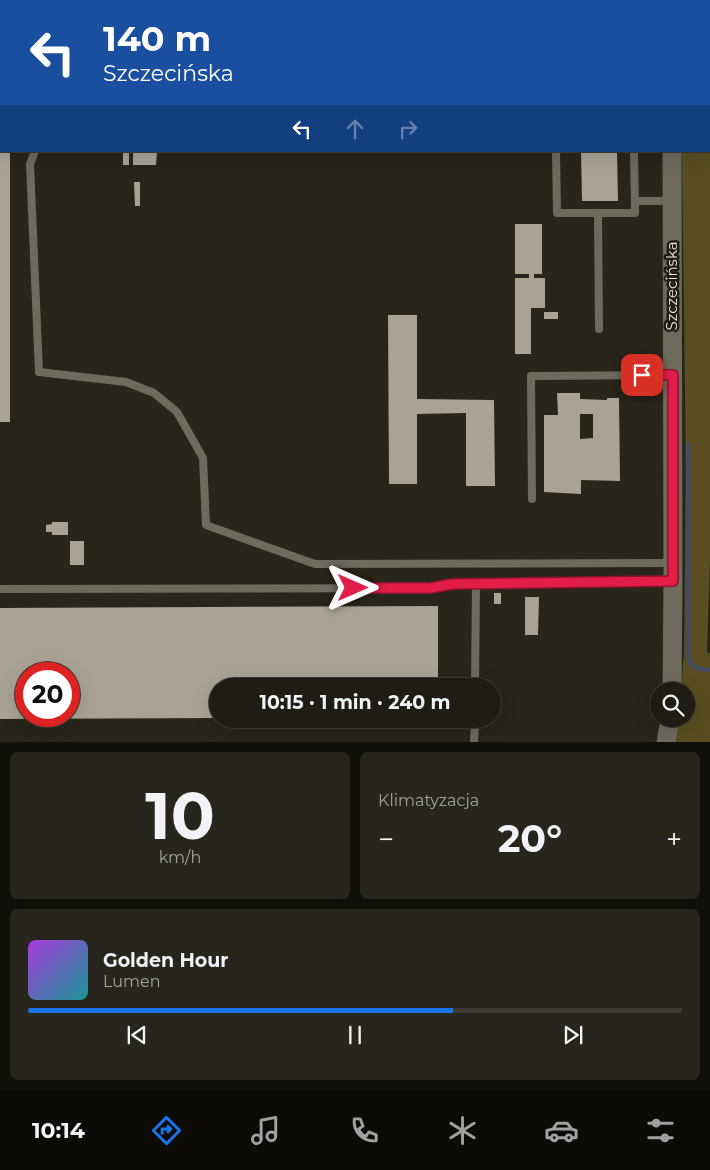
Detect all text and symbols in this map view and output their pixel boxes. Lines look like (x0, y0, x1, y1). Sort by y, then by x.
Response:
text: 140 m (103, 17, 211, 60)
icon: left (20, 20, 85, 85)
text: Szczecińska (103, 60, 234, 87)
icon: left (288, 115, 316, 143)
icon: ahead (341, 115, 369, 143)
icon: right (394, 115, 422, 143)
street label: Szczecińska (662, 241, 681, 331)
pin (621, 354, 663, 396)
icon: arrive (628, 361, 656, 389)
position arrow (326, 561, 378, 613)
speed limit sign: 20 (15, 662, 80, 727)
map controls (650, 682, 695, 727)
button: search (650, 682, 695, 727)
text: 10:15 · 1 min · 240 m (260, 691, 450, 714)
text: 10 (145, 776, 215, 855)
text: Klimatyzacja (378, 791, 479, 810)
text: 20° (498, 815, 562, 862)
text: − (378, 822, 394, 856)
text: + (666, 822, 682, 856)
text: km/h (159, 848, 201, 867)
text: Golden Hour (103, 949, 229, 972)
text: Lumen (103, 972, 161, 991)
icon: previous (123, 1021, 151, 1049)
icon: pause (341, 1021, 369, 1049)
icon: next (559, 1021, 587, 1049)
icon: directions (149, 1113, 184, 1148)
icon: music (248, 1113, 283, 1148)
icon: phone (347, 1113, 382, 1148)
icon: climate (445, 1113, 480, 1148)
icon: car (544, 1113, 579, 1148)
icon: filters (643, 1113, 678, 1148)
text: 10:14 (32, 1117, 85, 1144)

